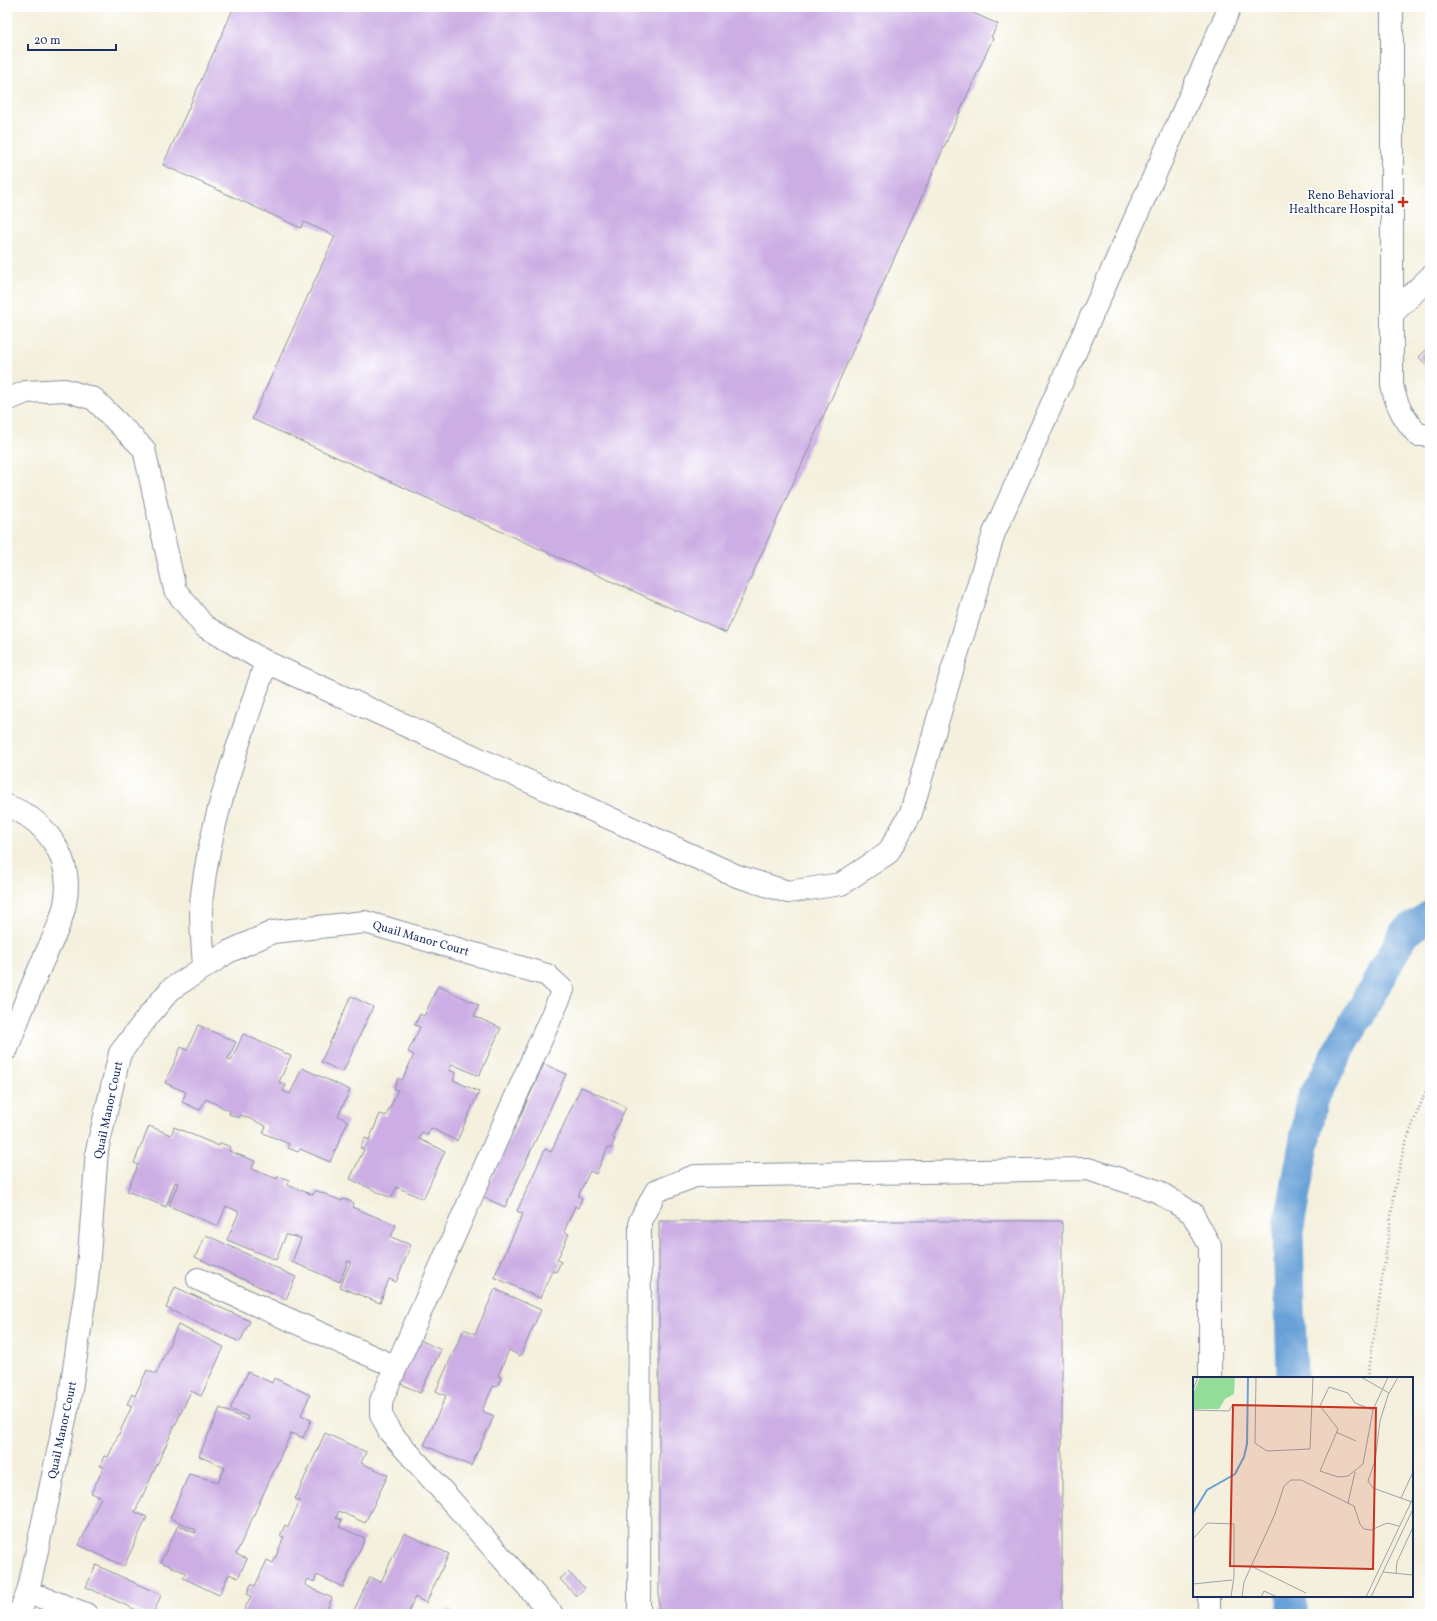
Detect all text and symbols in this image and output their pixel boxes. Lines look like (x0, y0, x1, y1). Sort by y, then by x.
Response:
scale bar (28, 26, 116, 52)
text: 20 m (34, 33, 61, 49)
place label: Reno Behavioral Healthcare Hospital (1289, 188, 1394, 218)
marker: Reno Behavioral Healthcare Hospital (1397, 196, 1409, 208)
street label: Quail Manor Court (371, 918, 471, 960)
street label: Quail Manor Court (91, 1060, 127, 1161)
inset map (1193, 1377, 1413, 1597)
street label: Quail Manor Court (45, 1380, 81, 1481)

